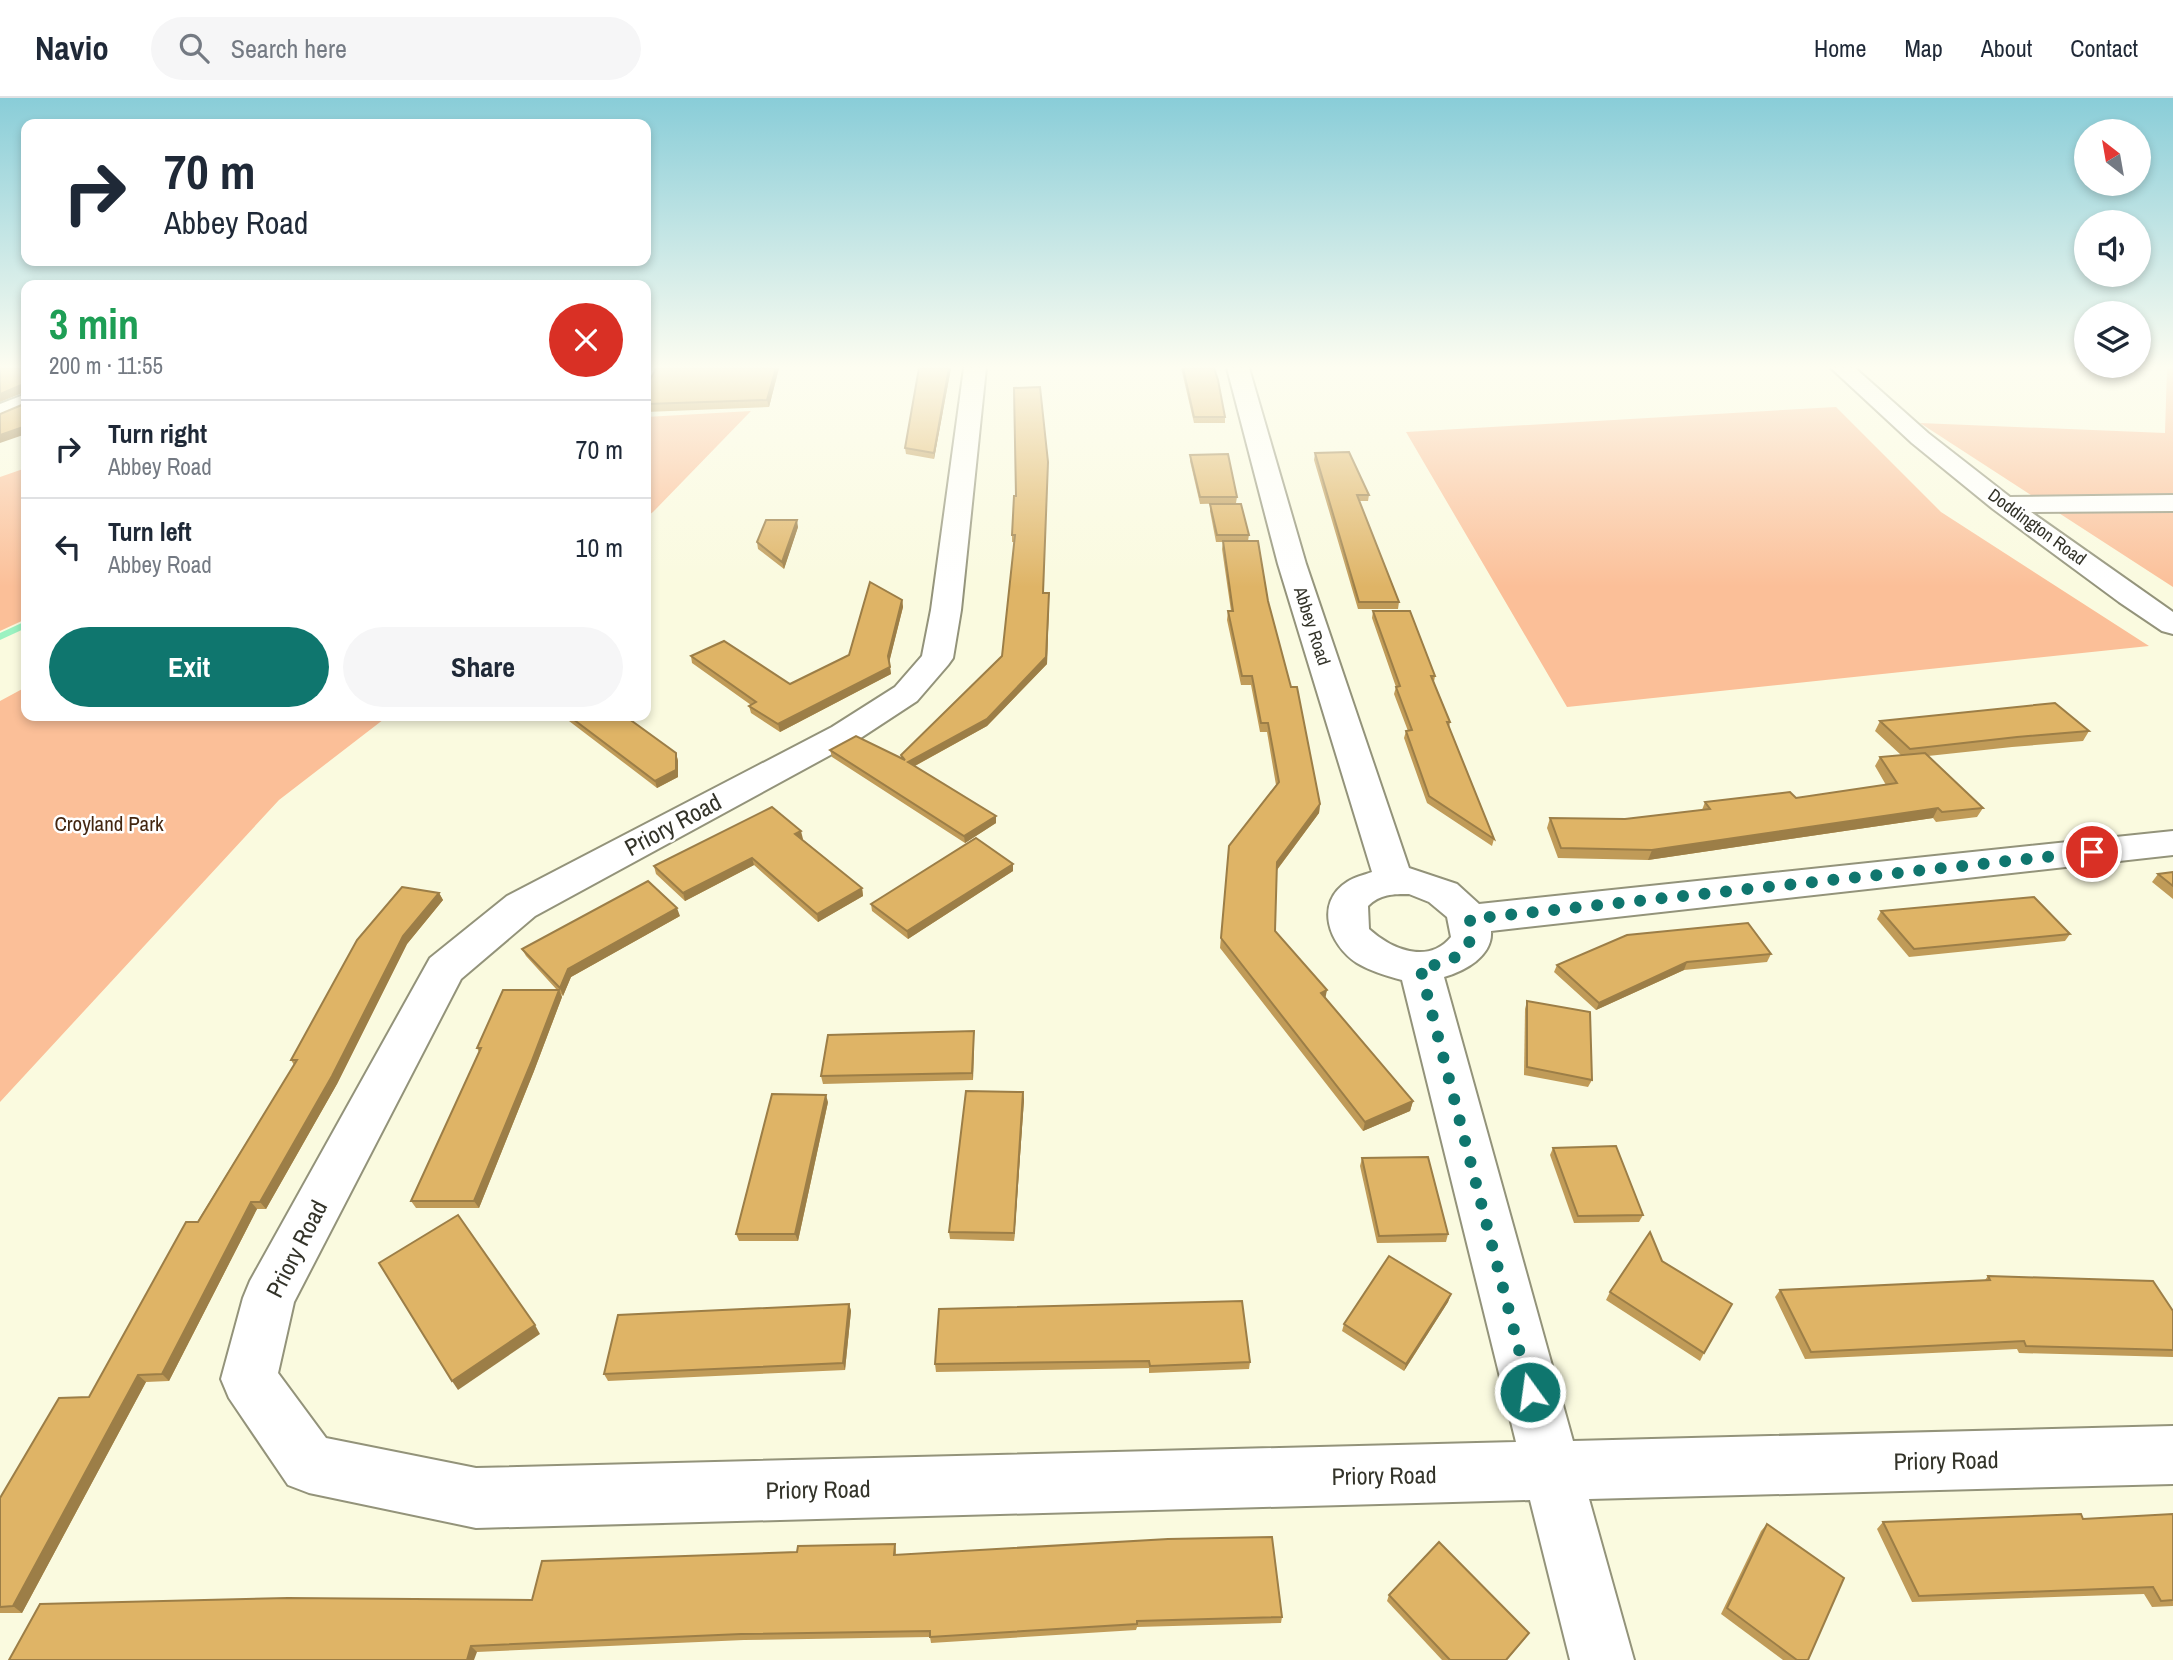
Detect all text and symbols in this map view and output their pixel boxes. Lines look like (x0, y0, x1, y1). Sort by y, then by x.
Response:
search box (151, 17, 641, 80)
text: Navio (35, 26, 109, 70)
icon: search (175, 29, 213, 67)
text: Search here (231, 31, 347, 66)
text: Home (1814, 32, 1866, 64)
text: Map (1904, 32, 1943, 64)
text: About (1981, 32, 2032, 64)
text: Contact (2070, 32, 2138, 64)
north arrow (2074, 119, 2151, 196)
map controls (2074, 119, 2151, 378)
text: 70 m (164, 138, 256, 204)
icon: right (49, 147, 140, 238)
text: Abbey Road (164, 201, 308, 244)
button: sound (2074, 210, 2151, 287)
text: 3 min (49, 296, 139, 352)
button: layers (2074, 301, 2151, 378)
button: close (549, 303, 623, 377)
text: 200 m · 11:55 (49, 350, 163, 381)
text: Turn right (108, 416, 207, 451)
icon: right (49, 430, 87, 468)
text: 70 m (576, 432, 623, 467)
text: Abbey Road (108, 451, 212, 482)
street label: Doddington Road (1983, 482, 2091, 571)
text: Turn left (108, 514, 192, 549)
icon: left (49, 528, 87, 566)
text: 10 m (576, 530, 623, 565)
text: Abbey Road (108, 549, 212, 580)
street label: Abbey Road (1288, 582, 1337, 668)
button: Exit (49, 627, 329, 707)
button: Share (343, 627, 623, 707)
street label: Priory Road (619, 785, 726, 863)
park label: Croyland Park (54, 809, 164, 838)
pin (2062, 822, 2122, 882)
icon: arrive (2073, 833, 2111, 871)
street label: Priory Road (258, 1195, 334, 1303)
position arrow (1493, 1355, 1567, 1429)
street label: Priory Road (1893, 1443, 1999, 1477)
street label: Priory Road (1331, 1458, 1437, 1492)
street label: Priory Road (765, 1472, 871, 1506)

